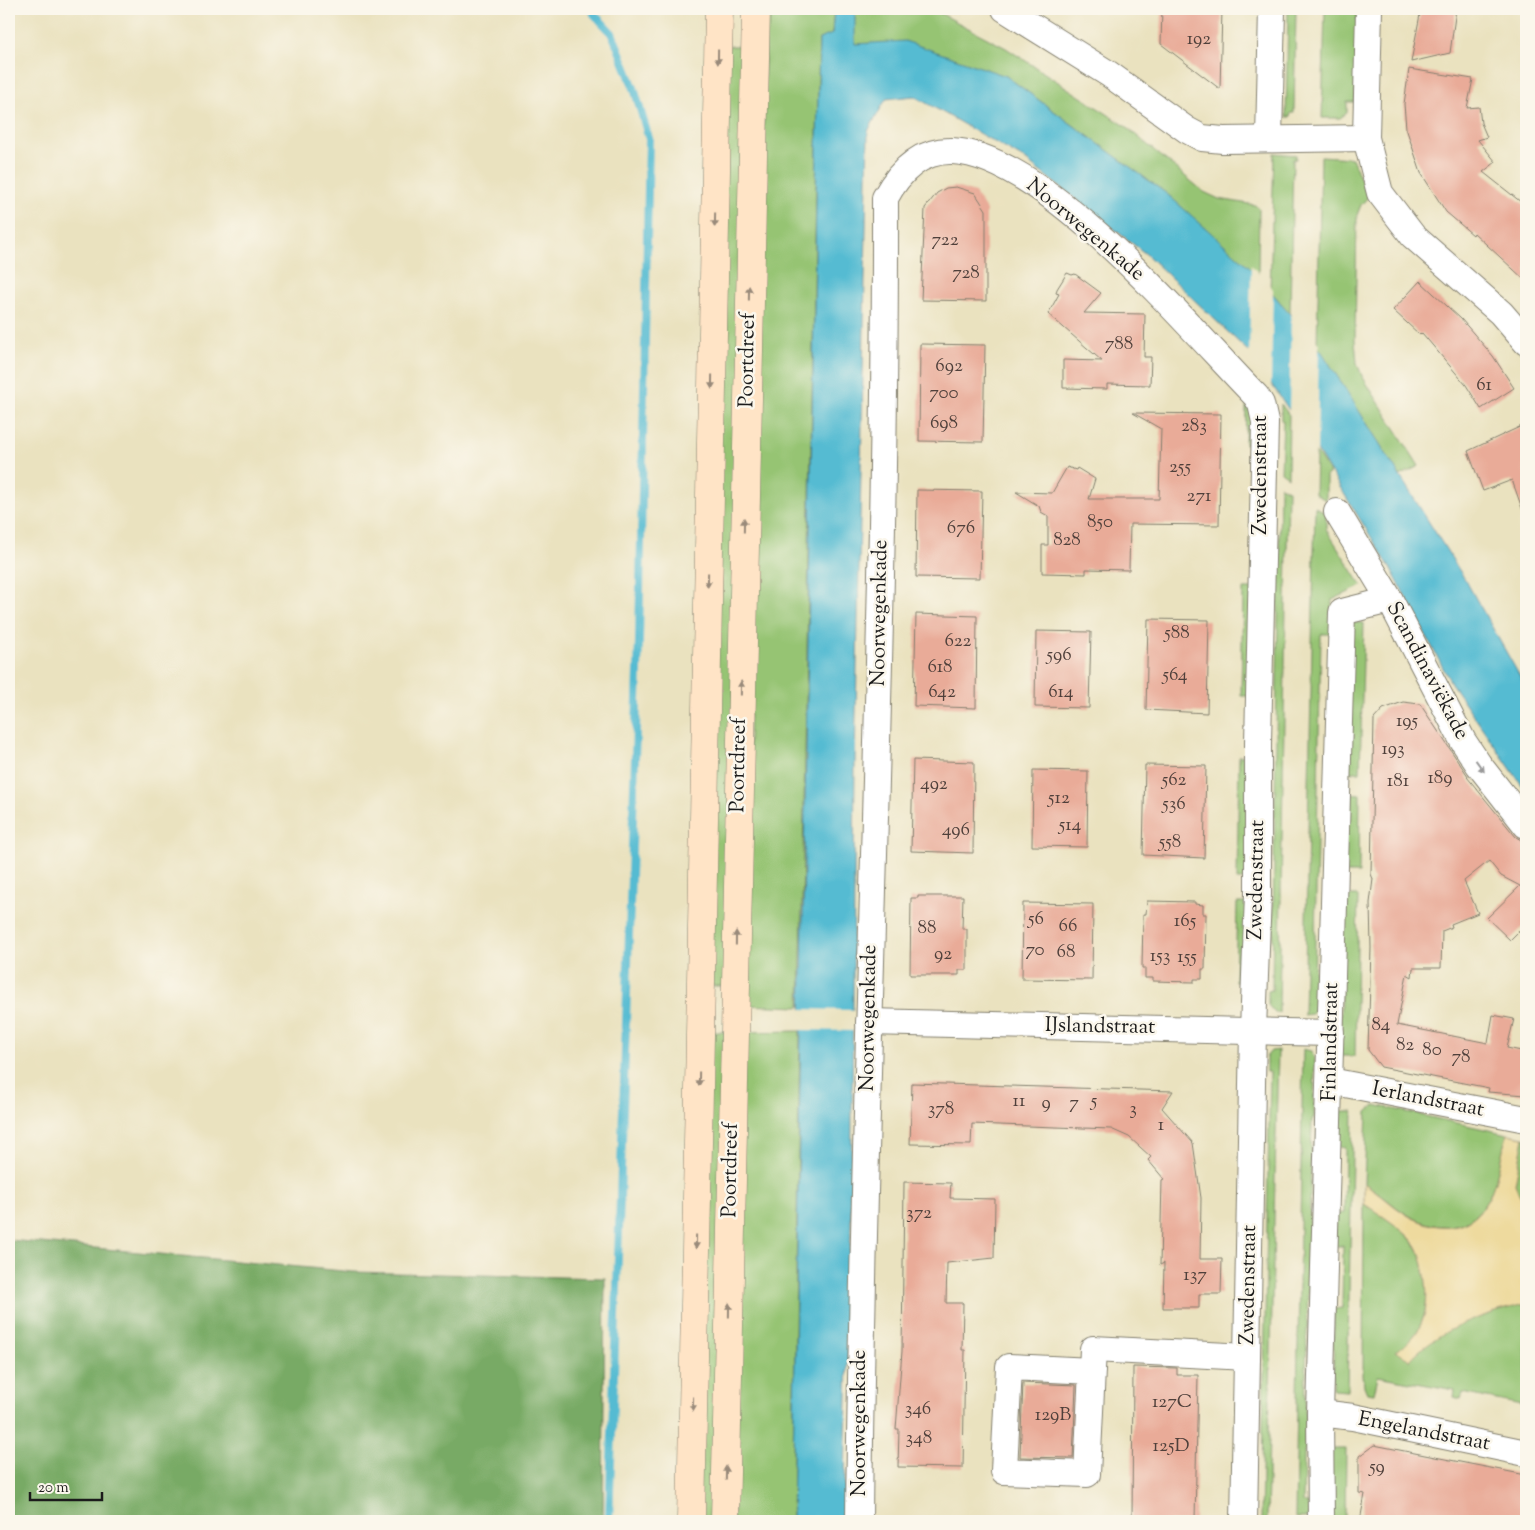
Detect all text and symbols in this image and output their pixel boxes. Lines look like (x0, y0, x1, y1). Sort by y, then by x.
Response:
house number: 192 (1187, 26, 1211, 53)
one-way arrow (714, 50, 722, 66)
street label: Noorwegenkade (1019, 171, 1151, 289)
one-way arrow (711, 212, 719, 228)
house number: 722 (931, 227, 959, 254)
house number: 728 (952, 260, 980, 287)
one-way arrow (745, 285, 753, 301)
street label: Poortdreef (732, 310, 764, 408)
house number: 788 (1105, 331, 1133, 358)
house number: 692 (935, 353, 963, 380)
house number: 61 (1476, 372, 1492, 399)
one-way arrow (708, 375, 716, 391)
house number: 700 (929, 380, 959, 407)
house number: 698 (930, 410, 958, 437)
house number: 283 (1181, 413, 1207, 440)
street label: Zwedenstraat (1246, 415, 1276, 535)
house number: 255 (1169, 454, 1192, 481)
house number: 271 (1187, 483, 1212, 510)
house number: 850 (1087, 509, 1113, 536)
house number: 676 (947, 515, 975, 542)
one-way arrow (740, 517, 748, 533)
house number: 828 (1053, 527, 1081, 554)
street label: Noorwegenkade (864, 539, 896, 687)
one-way arrow (704, 572, 712, 588)
street label: Scandinaviëkade (1378, 597, 1476, 745)
house number: 588 (1163, 620, 1190, 647)
house number: 622 (944, 628, 972, 655)
house number: 596 (1045, 642, 1072, 669)
house number: 618 (927, 654, 953, 681)
house number: 564 (1161, 662, 1188, 689)
one-way arrow (737, 679, 745, 695)
house number: 642 (928, 679, 956, 706)
house number: 614 (1048, 679, 1074, 706)
house number: 195 (1396, 708, 1419, 735)
street label: Poortdreef (723, 715, 755, 813)
house number: 193 (1381, 736, 1405, 763)
one-way arrow (1475, 759, 1485, 773)
house number: 189 (1427, 765, 1453, 792)
house number: 562 (1161, 767, 1186, 794)
house number: 181 (1387, 768, 1410, 795)
house number: 492 (920, 771, 948, 798)
house number: 512 (1047, 785, 1070, 812)
house number: 536 (1161, 791, 1186, 818)
house number: 514 (1058, 812, 1082, 839)
house number: 496 (942, 817, 970, 844)
street label: Zwedenstraat (1241, 820, 1273, 940)
house number: 558 (1158, 829, 1181, 856)
house number: 56 (1027, 906, 1044, 933)
house number: 165 (1174, 908, 1197, 935)
house number: 66 (1059, 913, 1077, 940)
house number: 88 (917, 915, 937, 942)
one-way arrow (732, 929, 740, 945)
house number: 70 (1025, 937, 1045, 964)
house number: 68 (1057, 939, 1075, 966)
house number: 92 (934, 941, 952, 968)
house number: 153 (1150, 943, 1170, 970)
street label: Noorwegenkade (853, 944, 885, 1092)
house number: 155 (1177, 944, 1197, 971)
street label: Finlandstraat (1315, 982, 1347, 1102)
street label: IJslandstraat (1045, 1011, 1155, 1043)
house number: 84 (1372, 1012, 1391, 1039)
house number: 82 (1396, 1032, 1414, 1059)
house number: 80 (1422, 1037, 1442, 1064)
house number: 78 (1451, 1044, 1471, 1071)
one-way arrow (695, 1071, 703, 1087)
street label: Ierlandstraat (1369, 1074, 1487, 1126)
house number: 11 (1013, 1088, 1026, 1115)
house number: 5 (1090, 1088, 1098, 1115)
house number: 9 (1041, 1090, 1051, 1117)
house number: 7 (1069, 1090, 1079, 1117)
house number: 378 (928, 1096, 954, 1123)
house number: 3 (1129, 1096, 1137, 1123)
house number: 1 (1158, 1112, 1165, 1139)
street label: Poortdreef (715, 1120, 747, 1218)
house number: 372 (906, 1200, 932, 1227)
street label: Zwedenstraat (1233, 1225, 1265, 1345)
one-way arrow (692, 1234, 700, 1250)
house number: 137 (1183, 1262, 1207, 1289)
one-way arrow (725, 1302, 733, 1318)
street label: Noorwegenkade (845, 1350, 875, 1496)
house number: 127C (1152, 1389, 1192, 1416)
one-way arrow (689, 1396, 697, 1412)
house number: 346 (905, 1396, 931, 1423)
house number: 129B (1035, 1402, 1071, 1429)
street label: Engelandstraat (1355, 1404, 1493, 1460)
house number: 348 (906, 1425, 932, 1452)
house number: 125D (1153, 1433, 1189, 1460)
house number: 59 (1368, 1454, 1385, 1481)
one-way arrow (722, 1464, 730, 1480)
scale bar (30, 1470, 102, 1502)
text: 20 m (38, 1478, 69, 1499)

